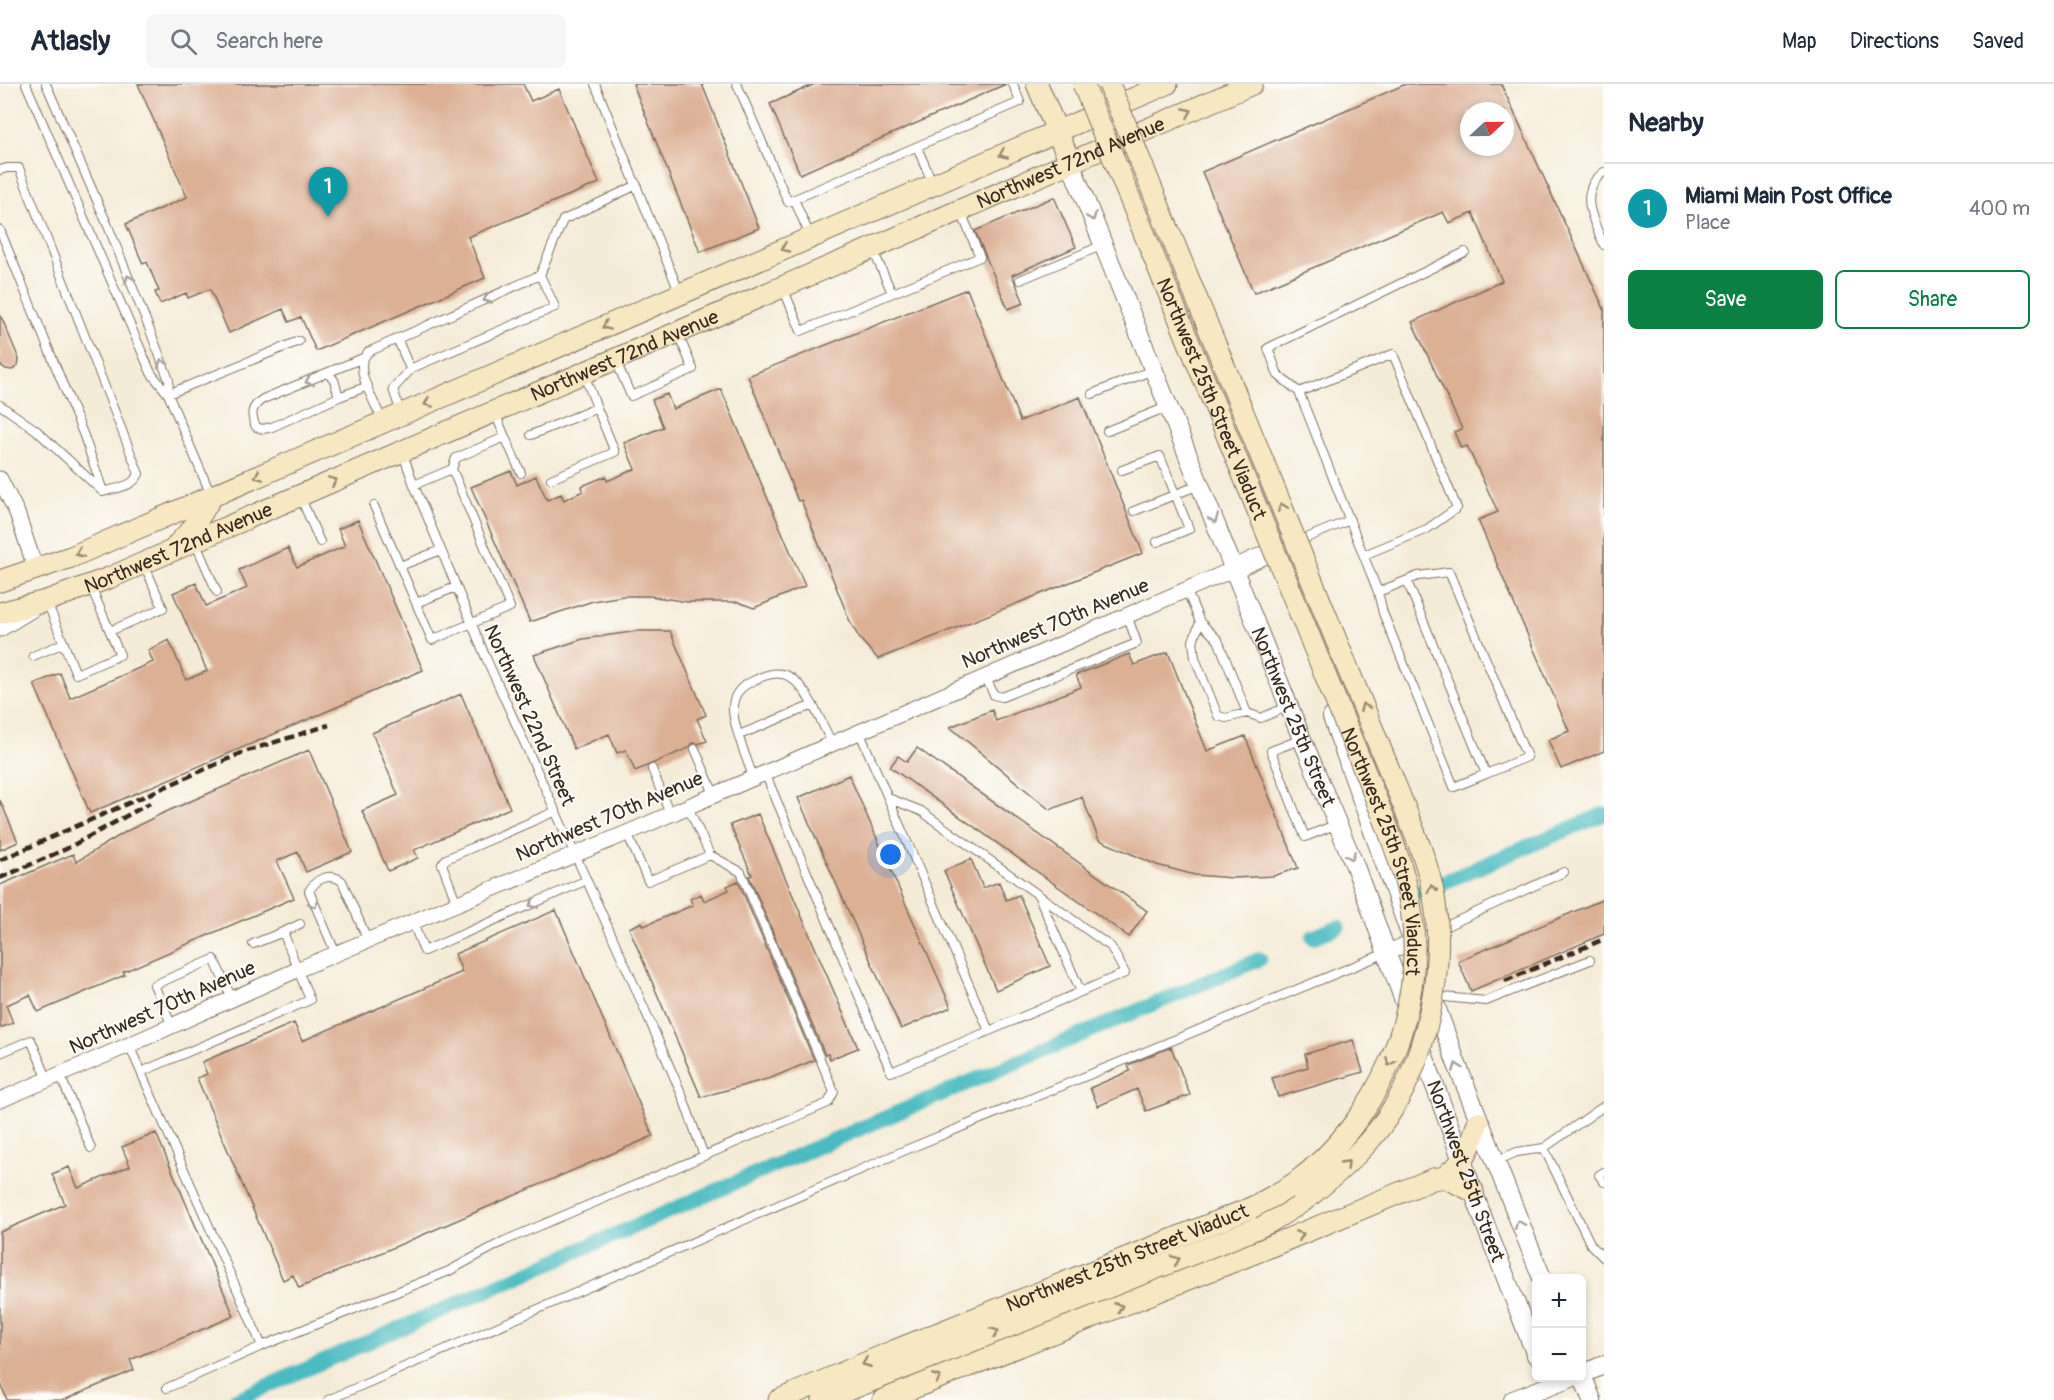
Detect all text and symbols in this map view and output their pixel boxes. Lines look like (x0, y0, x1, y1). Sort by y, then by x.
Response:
search box (146, 14, 566, 68)
text: Atlasly (30, 24, 110, 59)
icon: search (167, 25, 200, 58)
text: Search here (215, 27, 323, 55)
text: Map (1782, 28, 1817, 55)
text: Directions (1850, 28, 1939, 55)
text: Saved (1972, 28, 2024, 55)
north arrow (1460, 102, 1514, 156)
one-way arrow (1182, 107, 1193, 119)
text: Nearby (1628, 107, 1704, 139)
street label: Northwest 72nd Avenue (973, 111, 1169, 215)
one-way arrow (998, 147, 1009, 159)
pin: 1 (308, 168, 348, 217)
text: Miami Main Post Office (1685, 182, 1892, 210)
text: 1 (1644, 196, 1651, 221)
text: 400 m (1969, 196, 2030, 221)
one-way arrow (1085, 210, 1097, 221)
text: Place (1685, 210, 1730, 235)
one-way arrow (781, 241, 792, 253)
button: Save (1628, 270, 1823, 329)
button: Share (1835, 270, 2030, 329)
one-way arrow (124, 274, 136, 285)
street label: Northwest 25th Street Viaduct (1151, 274, 1272, 524)
one-way arrow (482, 292, 493, 304)
street label: Northwest 72nd Avenue (527, 304, 722, 407)
one-way arrow (602, 319, 613, 331)
one-way arrow (157, 358, 170, 369)
one-way arrow (305, 374, 316, 386)
one-way arrow (423, 396, 434, 408)
one-way arrow (253, 469, 264, 481)
one-way arrow (326, 476, 337, 488)
street label: Northwest 72nd Avenue (81, 497, 276, 599)
one-way arrow (1277, 502, 1289, 513)
one-way arrow (1207, 513, 1219, 524)
one-way arrow (74, 546, 85, 558)
street label: Northwest 70th Avenue (958, 573, 1153, 674)
street label: Northwest 22nd Street (478, 621, 581, 810)
street label: Northwest 25th Street (1245, 623, 1341, 811)
one-way arrow (1359, 702, 1371, 713)
street label: Northwest 25th Street Viaduct (1335, 724, 1426, 978)
street label: Northwest 70th Avenue (512, 766, 707, 867)
your location (876, 840, 905, 869)
one-way arrow (1344, 850, 1356, 861)
one-way arrow (1426, 885, 1439, 895)
one-way arrow (528, 896, 539, 908)
one-way arrow (307, 898, 319, 909)
street label: Northwest 70th Avenue (65, 955, 259, 1060)
one-way arrow (1385, 1056, 1397, 1067)
one-way arrow (1452, 1062, 1465, 1073)
street label: Northwest 25th Street (1421, 1077, 1511, 1266)
one-way arrow (1339, 1161, 1350, 1172)
street label: Northwest 25th Street Viaduct (1002, 1198, 1253, 1318)
one-way arrow (1514, 1220, 1527, 1230)
one-way arrow (1294, 1230, 1305, 1242)
one-way arrow (1170, 1255, 1181, 1268)
map controls (1532, 1274, 1586, 1382)
button: + (1532, 1274, 1586, 1328)
one-way arrow (1112, 1302, 1123, 1314)
one-way arrow (988, 1327, 999, 1339)
button: − (1532, 1328, 1586, 1382)
one-way arrow (861, 1356, 872, 1368)
one-way arrow (932, 1373, 942, 1386)

